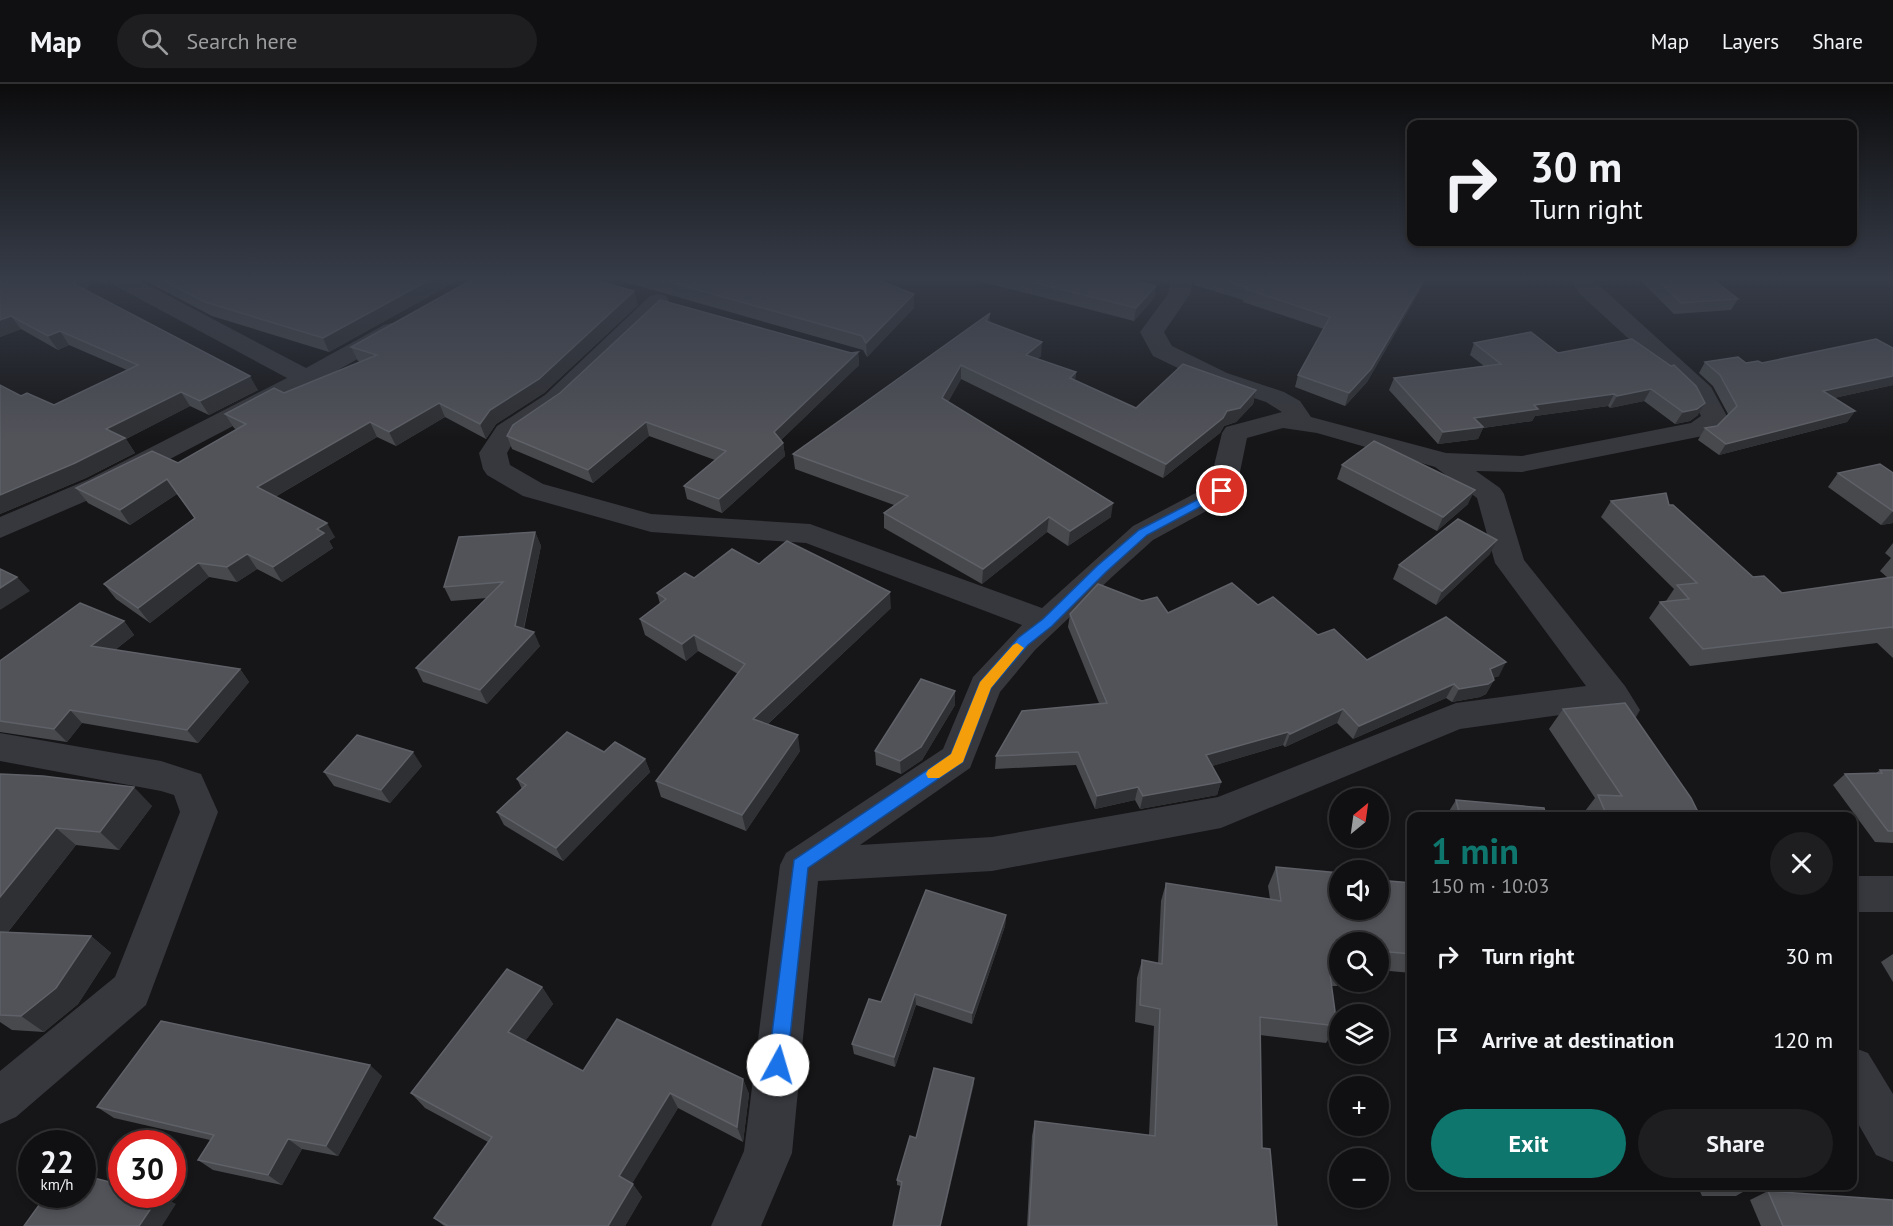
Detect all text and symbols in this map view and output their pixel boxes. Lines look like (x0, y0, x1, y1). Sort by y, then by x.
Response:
search box (117, 14, 537, 68)
text: Map (30, 23, 81, 60)
icon: search (138, 25, 171, 58)
text: Search here (186, 27, 297, 55)
text: Map (1651, 28, 1689, 55)
text: Layers (1722, 28, 1779, 55)
text: Share (1812, 28, 1863, 55)
text: 30 m (1530, 139, 1622, 194)
icon: right (1431, 144, 1509, 222)
text: Turn right (1530, 192, 1643, 226)
pin (1196, 465, 1247, 516)
icon: arrive (1205, 474, 1238, 507)
north arrow (1329, 788, 1389, 848)
map controls (1329, 788, 1389, 1208)
text: 1 min (1431, 827, 1519, 874)
button: close (1770, 832, 1833, 895)
button: sound (1329, 860, 1389, 920)
text: 150 m · 10:03 (1431, 873, 1549, 899)
button: search (1329, 932, 1389, 992)
icon: right (1431, 940, 1464, 973)
text: Turn right (1482, 942, 1574, 970)
text: 30 m (1785, 942, 1833, 970)
button: layers (1329, 1004, 1389, 1064)
icon: arrive (1431, 1024, 1464, 1057)
text: Arrive at destination (1482, 1026, 1674, 1054)
text: 120 m (1773, 1026, 1833, 1054)
position arrow (746, 1033, 810, 1097)
button: + (1329, 1076, 1389, 1136)
button: Exit (1431, 1109, 1626, 1178)
button: Share (1638, 1109, 1833, 1178)
speed limit sign: 30 (108, 1130, 186, 1208)
text: 22 (40, 1142, 74, 1181)
button: − (1329, 1148, 1389, 1208)
text: km/h (41, 1175, 73, 1194)

